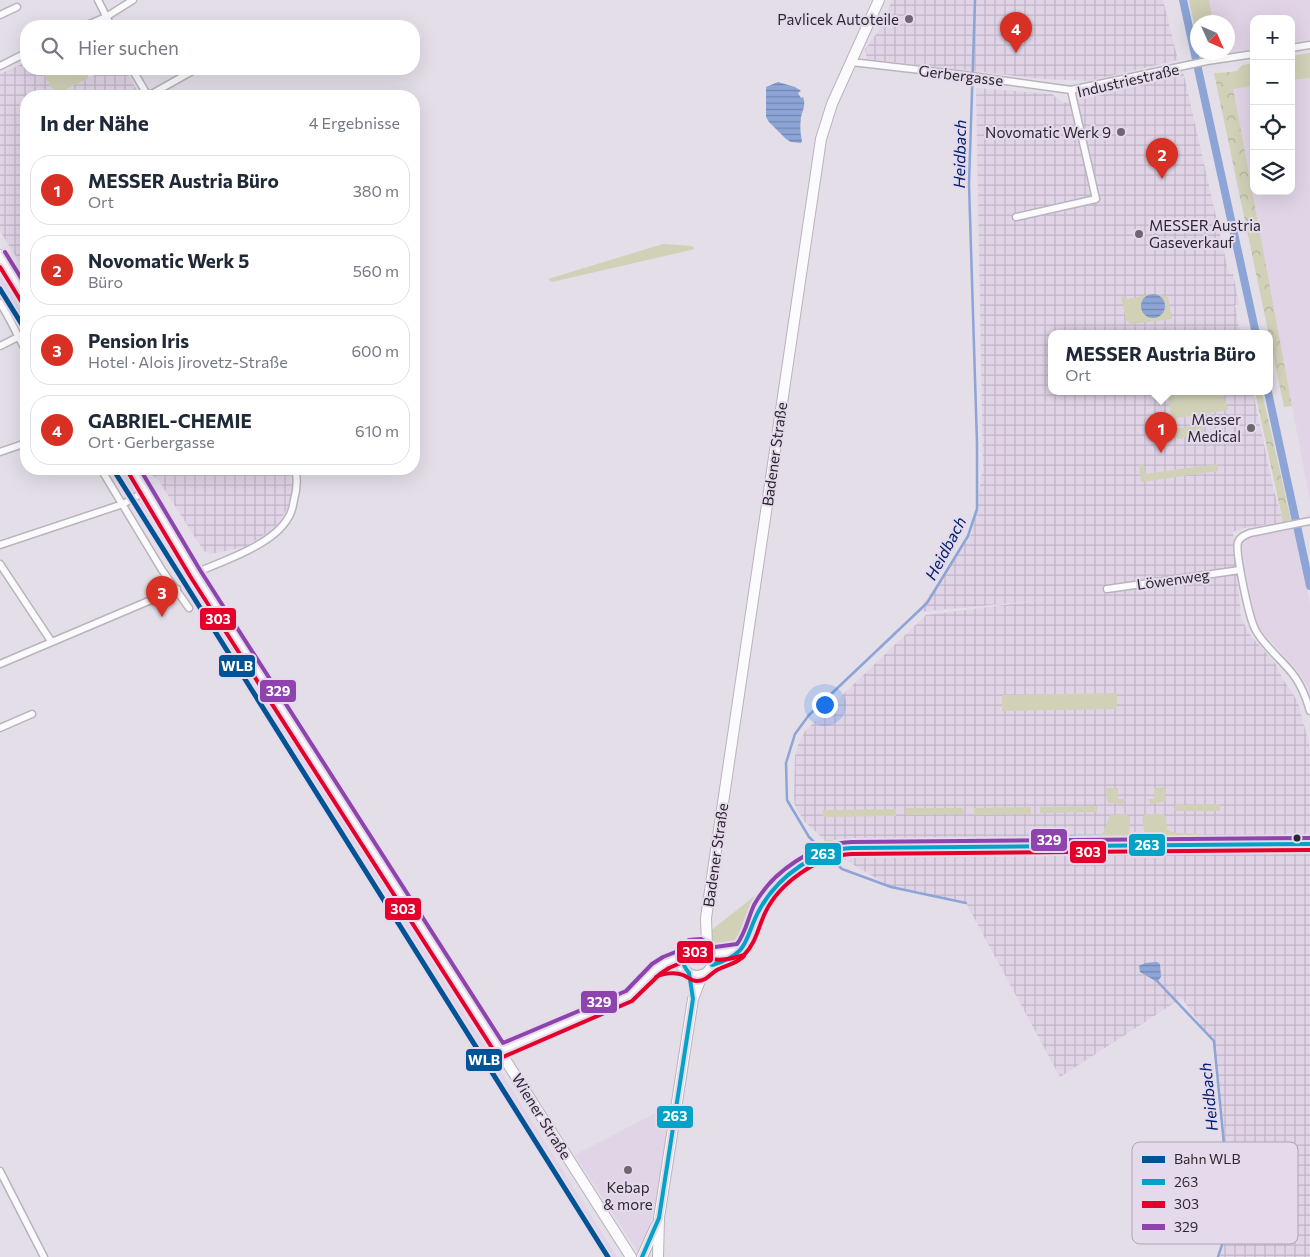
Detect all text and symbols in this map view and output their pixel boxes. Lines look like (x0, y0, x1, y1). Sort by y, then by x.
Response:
place label: Pavlicek Autoteile (777, 10, 899, 28)
pin: 4 (1000, 12, 1032, 53)
marker: Pavlicek Autoteile (903, 13, 915, 25)
north arrow (1190, 15, 1235, 60)
map controls (1250, 15, 1295, 195)
button: + (1250, 15, 1295, 60)
search box (20, 20, 420, 75)
icon: search (38, 34, 66, 62)
text: Hier suchen (78, 36, 179, 59)
street label: Industriestraße (1075, 59, 1181, 100)
button: − (1250, 60, 1295, 105)
street label: Gerbergasse (918, 61, 1004, 89)
button: locate (1250, 105, 1295, 150)
text: In der Nähe (40, 110, 149, 135)
text: 4 Ergebnisse (309, 113, 400, 132)
water label: Heidbach (949, 119, 969, 189)
place label: Novomatic Werk 9 (985, 123, 1111, 141)
marker: Novomatic Werk 9 (1115, 126, 1127, 138)
pin: 2 (1146, 138, 1178, 179)
button: layers (1250, 150, 1295, 195)
text: MESSER Austria Büro (88, 169, 279, 192)
text: 1 (53, 181, 61, 200)
text: 380 m (353, 181, 399, 200)
text: Ort (88, 192, 114, 211)
place label: MESSER Austria Gaseverkauf (1149, 216, 1261, 251)
marker: MESSER Austria Gaseverkauf (1133, 228, 1145, 240)
text: Novomatic Werk 5 (88, 249, 249, 272)
text: 2 (52, 261, 62, 280)
text: 560 m (353, 261, 399, 280)
text: Büro (88, 272, 123, 291)
text: Pension Iris (88, 329, 189, 352)
popup (1048, 330, 1273, 395)
text: 3 (52, 341, 62, 360)
text: 600 m (351, 341, 399, 360)
text: MESSER Austria Büro (1065, 342, 1256, 365)
text: Hotel · Alois Jirovetz-Straße (88, 352, 288, 371)
text: Ort (1065, 365, 1091, 384)
street label: Badener Straße (758, 401, 790, 507)
text: GABRIEL-CHEMIE (88, 409, 252, 432)
place label: Messer Medical (1187, 410, 1241, 445)
pin: 1 (1145, 412, 1177, 453)
text: 4 (52, 421, 62, 440)
text: 610 m (355, 421, 399, 440)
marker: Messer Medical (1245, 422, 1257, 434)
text: Ort · Gerbergasse (88, 432, 215, 451)
water label: Heidbach (920, 513, 970, 583)
street label: Löwenweg (1136, 565, 1210, 593)
pin: 3 (146, 576, 178, 617)
line badge: 303 (199, 607, 237, 631)
text: 303 (205, 610, 231, 627)
line badge: WLB (218, 654, 256, 678)
text: WLB (221, 657, 253, 674)
line badge: 329 (259, 679, 297, 703)
text: 329 (266, 682, 291, 699)
your location (812, 692, 838, 718)
street label: Badener Straße (699, 802, 731, 908)
line badge: 329 (1030, 828, 1068, 852)
text: 329 (1037, 831, 1062, 848)
line badge: 263 (1128, 833, 1166, 857)
unlabelled marker (1292, 833, 1302, 843)
text: 263 (1135, 836, 1159, 853)
line badge: 303 (1069, 840, 1107, 864)
line badge: 263 (804, 842, 842, 866)
text: 303 (1075, 843, 1101, 860)
text: 263 (811, 845, 835, 862)
line badge: 303 (384, 897, 422, 921)
text: 303 (390, 900, 416, 917)
line badge: 303 (676, 940, 714, 964)
text: 303 (682, 943, 708, 960)
line badge: 329 (580, 990, 618, 1014)
text: 329 (587, 993, 612, 1010)
line badge: WLB (465, 1048, 503, 1072)
text: WLB (468, 1051, 500, 1068)
water label: Heidbach (1195, 1062, 1221, 1132)
street label: Wiener Straße (508, 1070, 576, 1162)
line badge: 263 (656, 1105, 694, 1129)
text: 263 (663, 1107, 687, 1124)
legend (1132, 1142, 1298, 1244)
text: Bahn WLB (1174, 1150, 1240, 1167)
marker: Kebap & more (622, 1164, 634, 1176)
text: 263 (1174, 1173, 1198, 1190)
place label: Kebap & more (603, 1178, 653, 1213)
text: 303 (1174, 1195, 1199, 1212)
text: 329 (1174, 1218, 1198, 1235)

